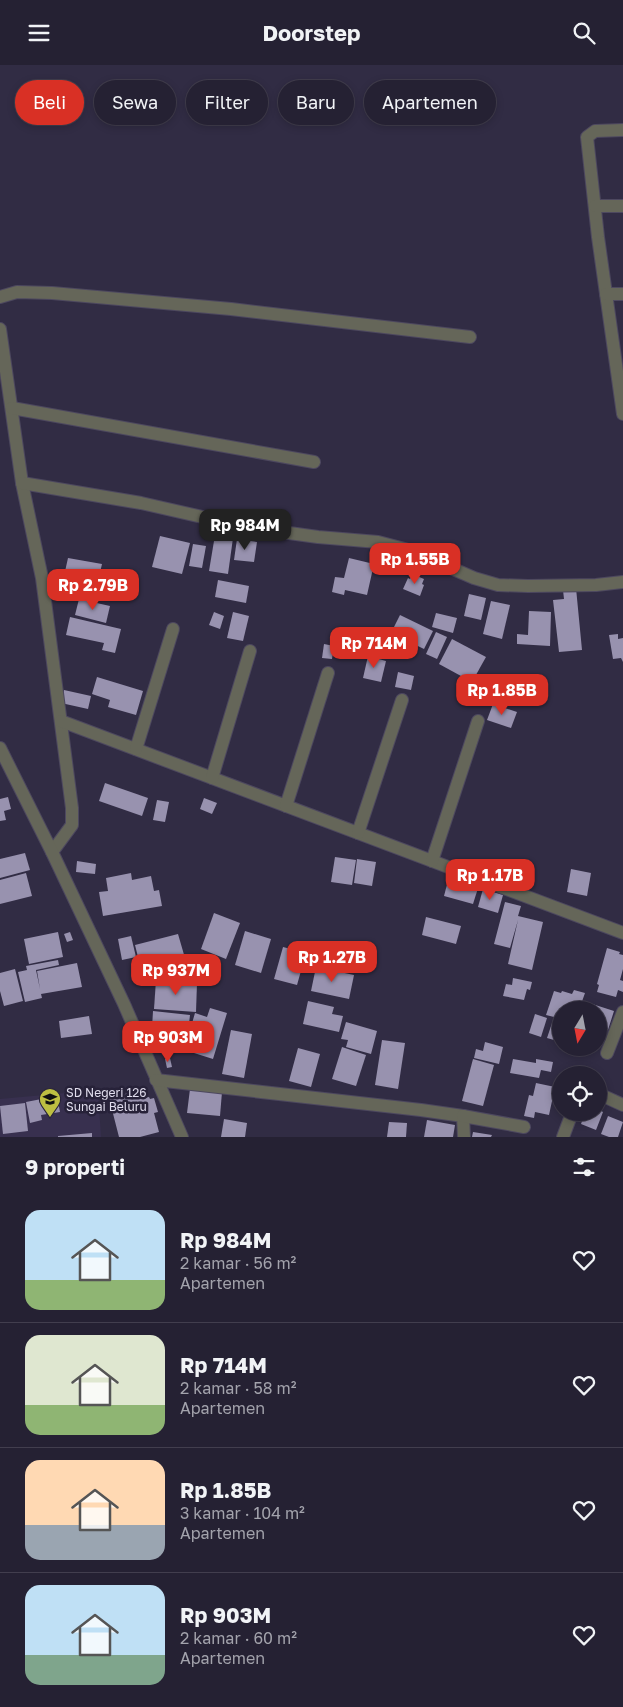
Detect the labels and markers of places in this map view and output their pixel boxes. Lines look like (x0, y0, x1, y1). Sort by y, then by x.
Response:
pin: Rp 984M (199, 509, 291, 551)
pin: Rp 1.55B (363, 543, 467, 585)
pin: Rp 2.79B (41, 569, 145, 611)
pin: Rp 714M (328, 627, 420, 669)
pin: Rp 1.85B (450, 673, 554, 716)
pin: Rp 1.17B (438, 859, 542, 901)
pin: Rp 1.27B (280, 941, 384, 983)
pin: Rp 937M (130, 953, 222, 996)
pin: Rp 903M (122, 1021, 214, 1063)
place label: SD Negeri 126 Sungai Beluru (66, 1085, 147, 1114)
school or university icon: SD Negeri 126 Sungai Beluru (38, 1087, 62, 1118)

